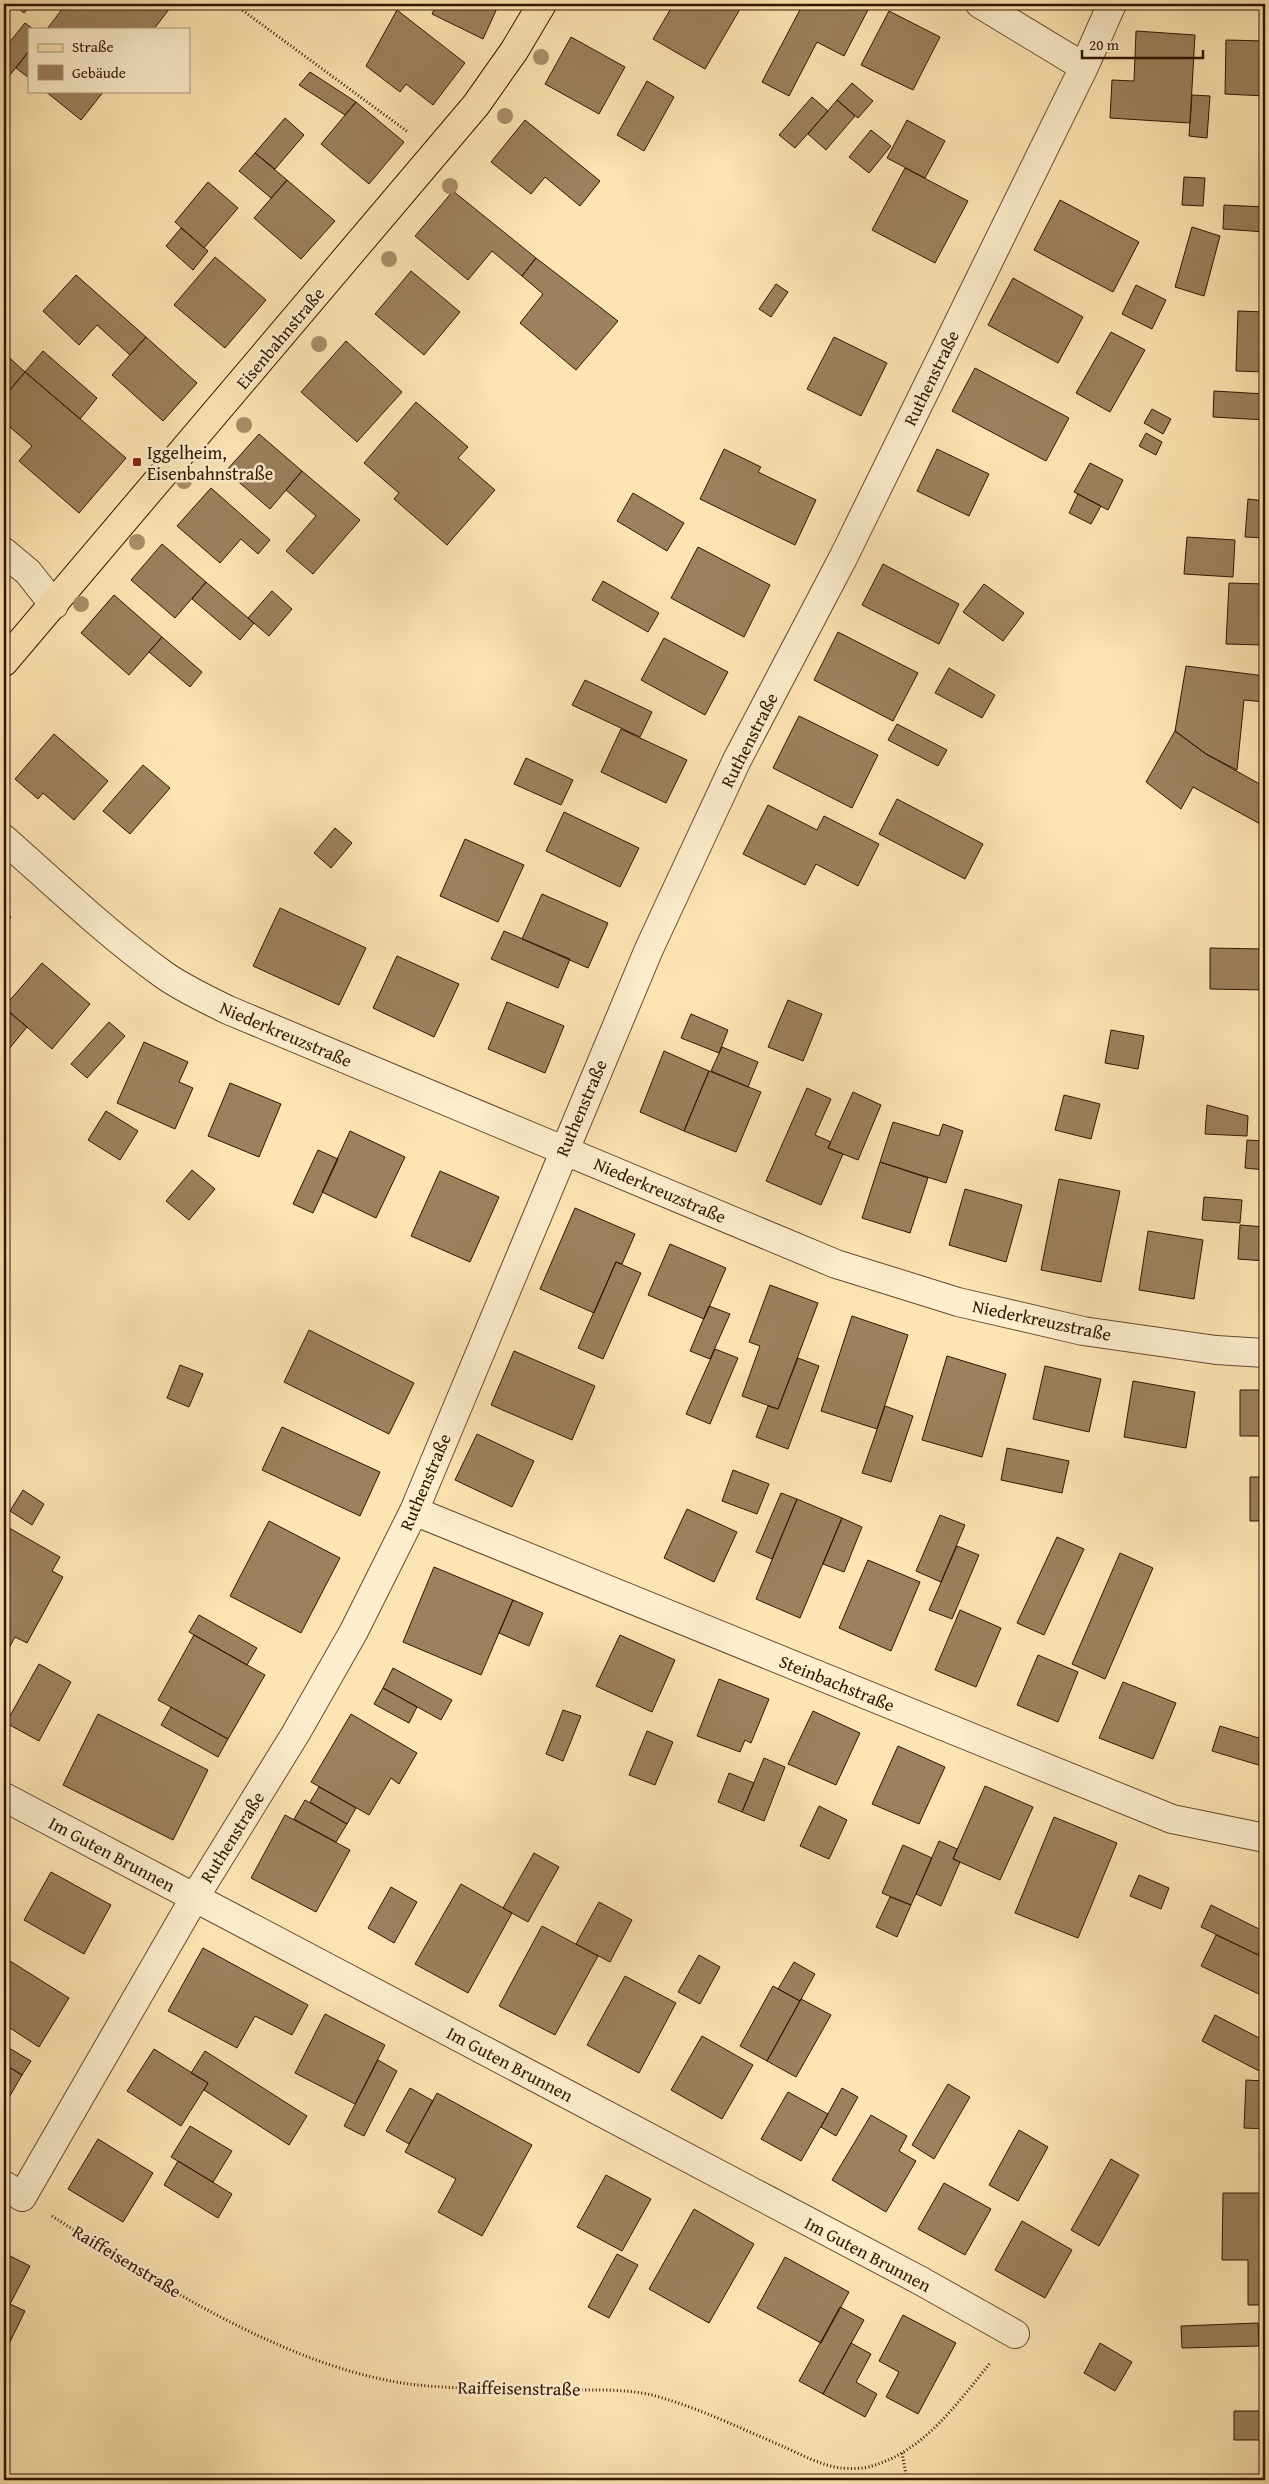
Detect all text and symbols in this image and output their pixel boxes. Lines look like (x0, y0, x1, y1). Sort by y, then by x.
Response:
legend (28, 28, 190, 92)
scale bar (1082, 28, 1203, 60)
text: 20 m (1089, 34, 1120, 55)
text: Straße (72, 36, 114, 57)
text: Gebäude (72, 62, 126, 83)
street label: Eisenbahnstraße (229, 281, 331, 395)
street label: Ruthenstraße (896, 326, 966, 430)
place label: Iggelheim, Eisenbahnstraße (147, 439, 273, 487)
marker: Iggelheim, Eisenbahnstraße (131, 456, 143, 468)
street label: Ruthenstraße (714, 688, 784, 792)
street label: Niederkreuzstraße (216, 994, 356, 1074)
street label: Ruthenstraße (548, 1055, 614, 1161)
street label: Niederkreuzstraße (590, 1150, 730, 1230)
street label: Niederkreuzstraße (970, 1292, 1114, 1348)
street label: Ruthenstraße (392, 1429, 458, 1535)
street label: Steinbachstraße (775, 1648, 899, 1718)
street label: Ruthenstraße (193, 1786, 271, 1888)
street label: Im Guten Brunnen (44, 1809, 180, 1899)
street label: Im Guten Brunnen (442, 2019, 578, 2109)
street label: Im Guten Brunnen (800, 2209, 936, 2299)
street label: Raiffeisenstraße (67, 2218, 187, 2304)
street label: Raiffeisenstraße (457, 2373, 581, 2403)

